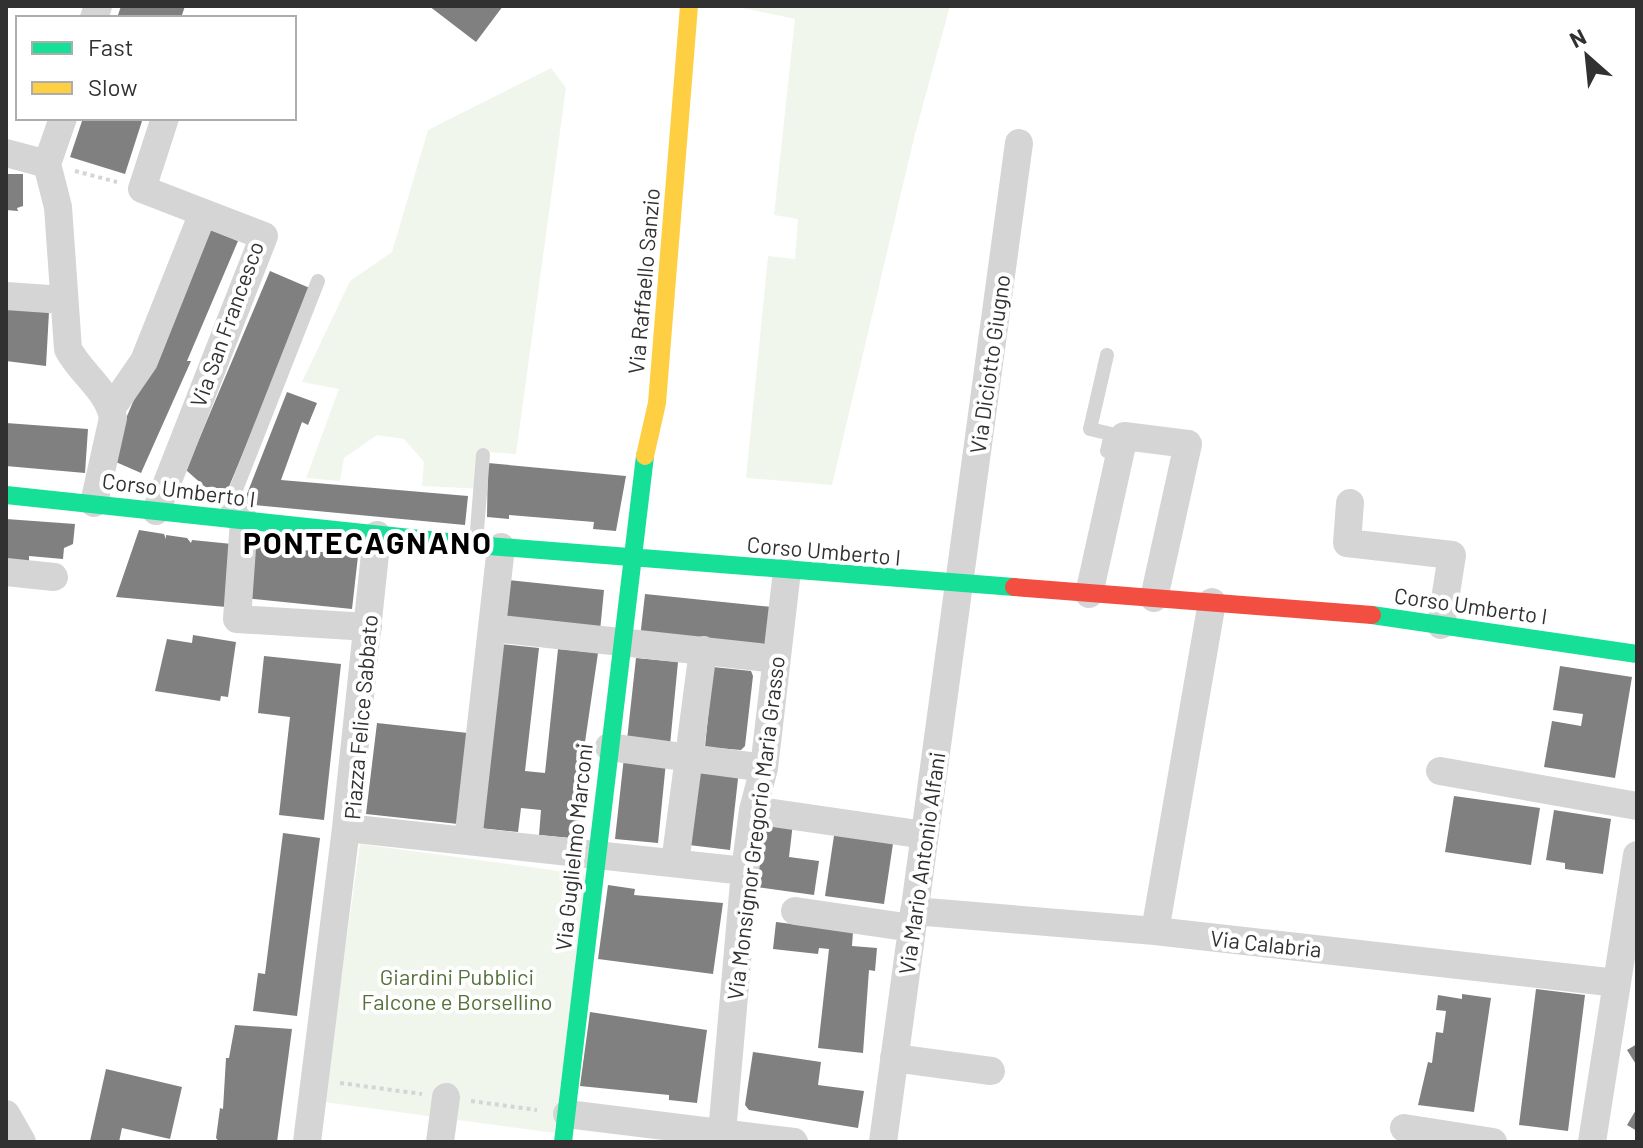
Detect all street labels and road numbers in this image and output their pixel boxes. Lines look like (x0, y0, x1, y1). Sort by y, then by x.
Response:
street label: Via Raffaello Sanzio (622, 187, 664, 375)
street label: Via San Francesco (184, 238, 268, 410)
street label: Via Diciotto Giugno (964, 273, 1014, 455)
street label: Corso Umberto I (101, 467, 257, 511)
street label: Corso Umberto I (746, 530, 902, 570)
street label: Corso Umberto I (1393, 581, 1549, 629)
street label: Piazza Felice Sabbato (338, 614, 382, 820)
street label: Via Monsignor Gregorio Maria Grasso (721, 654, 789, 1002)
street label: Via Guglielmo Marconi (549, 742, 597, 952)
street label: Via Mario Antonio Alfani (893, 750, 949, 976)
street label: Via Calabria (1209, 924, 1323, 962)

